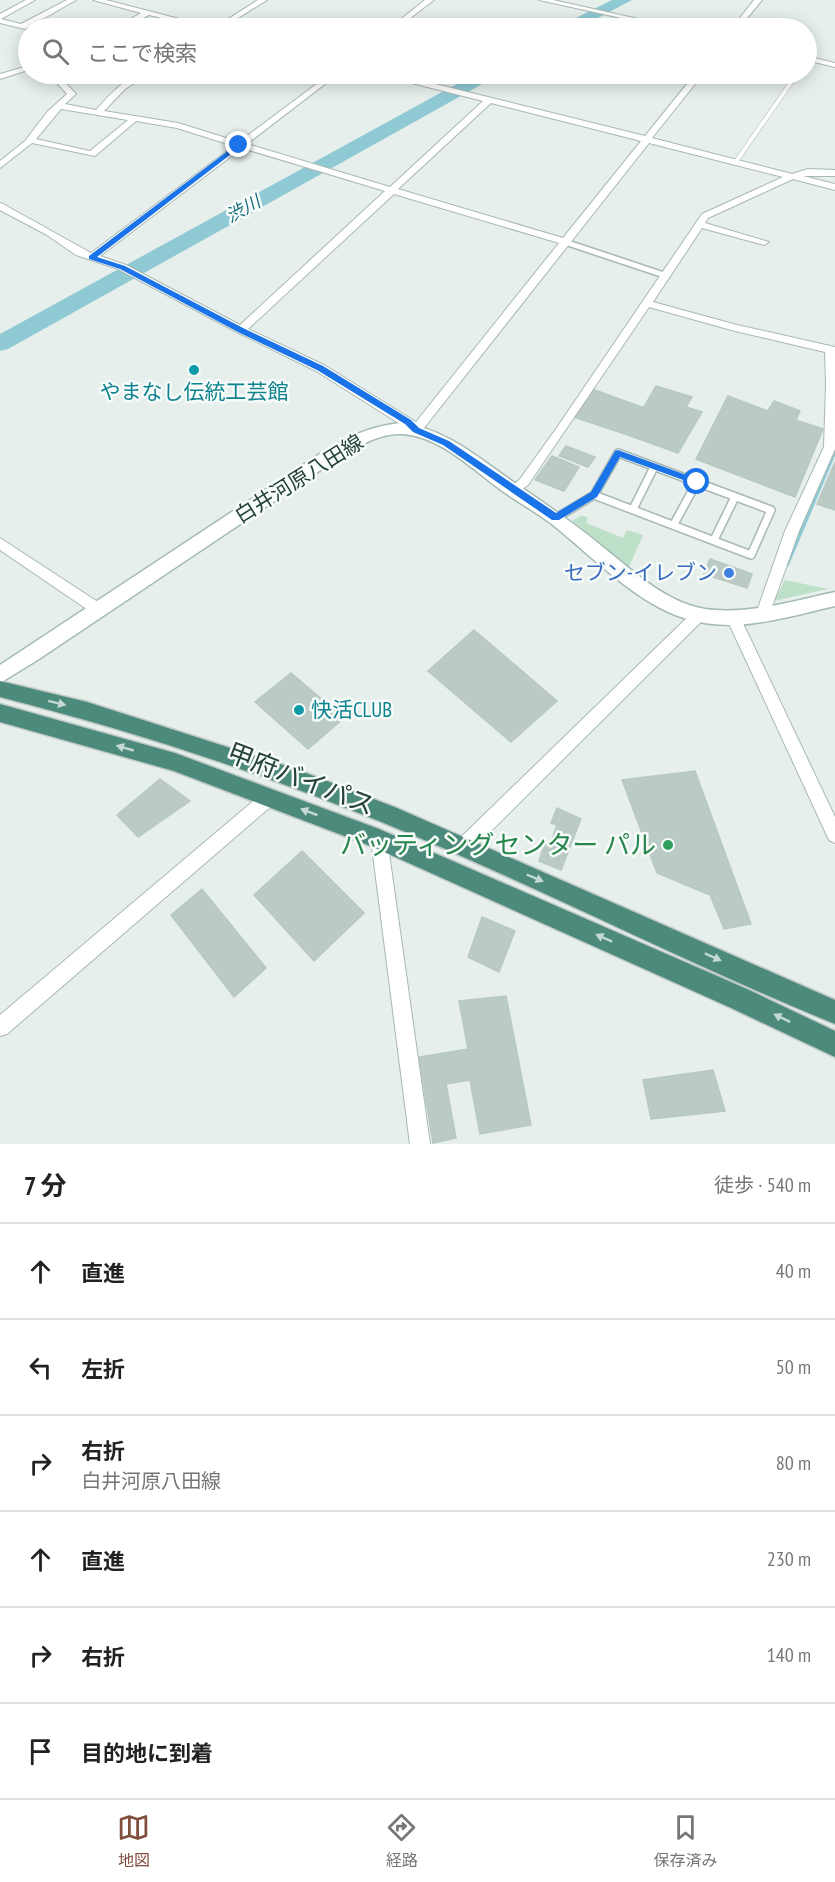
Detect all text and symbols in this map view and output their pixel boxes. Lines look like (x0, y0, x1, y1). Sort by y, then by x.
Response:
search box (18, 18, 817, 84)
icon: search (39, 35, 72, 68)
text: ここで検索 (87, 39, 197, 67)
route end (225, 131, 251, 157)
water label: 渋川 (221, 189, 266, 227)
marker: やまなし伝統工芸館 (187, 363, 201, 377)
place label: やまなし伝統工芸館 (100, 378, 289, 405)
street label: 白井河原八田線 (229, 428, 368, 529)
route start (683, 468, 709, 494)
place label: セブン-イレブン (564, 559, 717, 586)
marker: セブン-イレブン (722, 566, 736, 580)
place label: 快活CLUB (311, 696, 392, 723)
one-way arrow (48, 699, 66, 709)
marker: 快活CLUB (292, 703, 306, 717)
street label: 甲府バイパス (223, 735, 380, 822)
one-way arrow (116, 743, 134, 752)
one-way arrow (300, 807, 318, 817)
place label: バッティングセンター パル (340, 828, 656, 861)
marker: バッティングセンター パル (661, 838, 675, 852)
one-way arrow (527, 873, 545, 883)
one-way arrow (596, 934, 613, 943)
one-way arrow (705, 953, 722, 962)
one-way arrow (774, 1014, 791, 1023)
text: 7 分 (24, 1169, 67, 1202)
text: 徒歩 · 540 m (714, 1172, 811, 1198)
icon: ahead (24, 1255, 57, 1288)
text: 40 m (776, 1258, 811, 1284)
text: 直進 (81, 1259, 125, 1287)
icon: left (24, 1351, 57, 1384)
text: 50 m (776, 1354, 811, 1380)
text: 左折 (81, 1355, 125, 1383)
text: 右折 (81, 1437, 125, 1465)
icon: right (24, 1447, 57, 1480)
text: 80 m (776, 1450, 811, 1476)
text: 白井河原八田線 (81, 1468, 221, 1494)
icon: ahead (24, 1543, 57, 1576)
text: 230 m (767, 1546, 811, 1572)
text: 直進 (81, 1547, 125, 1575)
icon: right (24, 1639, 57, 1672)
text: 140 m (767, 1642, 811, 1668)
text: 右折 (81, 1643, 125, 1671)
icon: arrive (24, 1735, 57, 1768)
text: 目的地に到着 (81, 1739, 213, 1767)
tab: 地図 (117, 1811, 150, 1871)
tab: 経路 (385, 1811, 418, 1871)
tab: 保存済み (653, 1811, 717, 1871)

